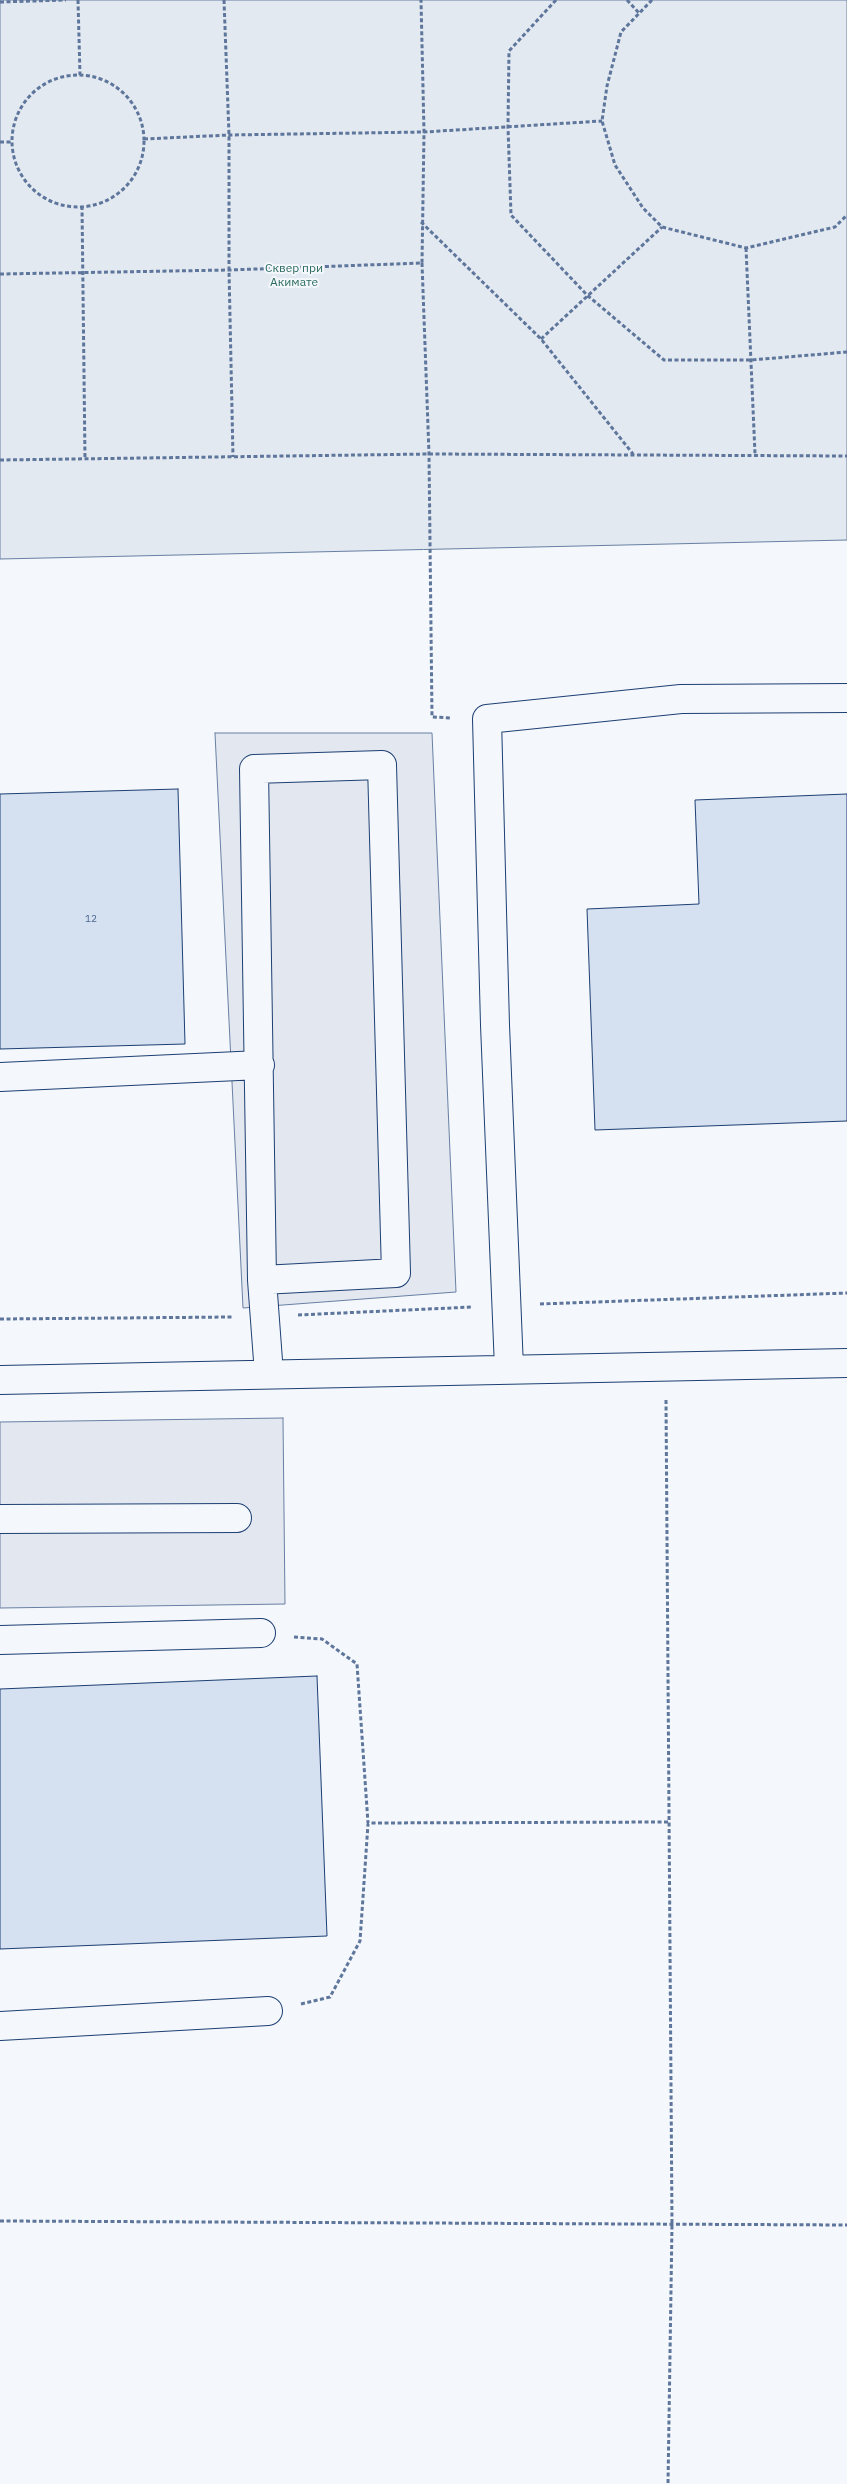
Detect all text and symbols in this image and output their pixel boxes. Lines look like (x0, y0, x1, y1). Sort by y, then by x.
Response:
park label: Сквер при Акимате (265, 262, 323, 290)
house number: 12 (85, 913, 97, 925)

